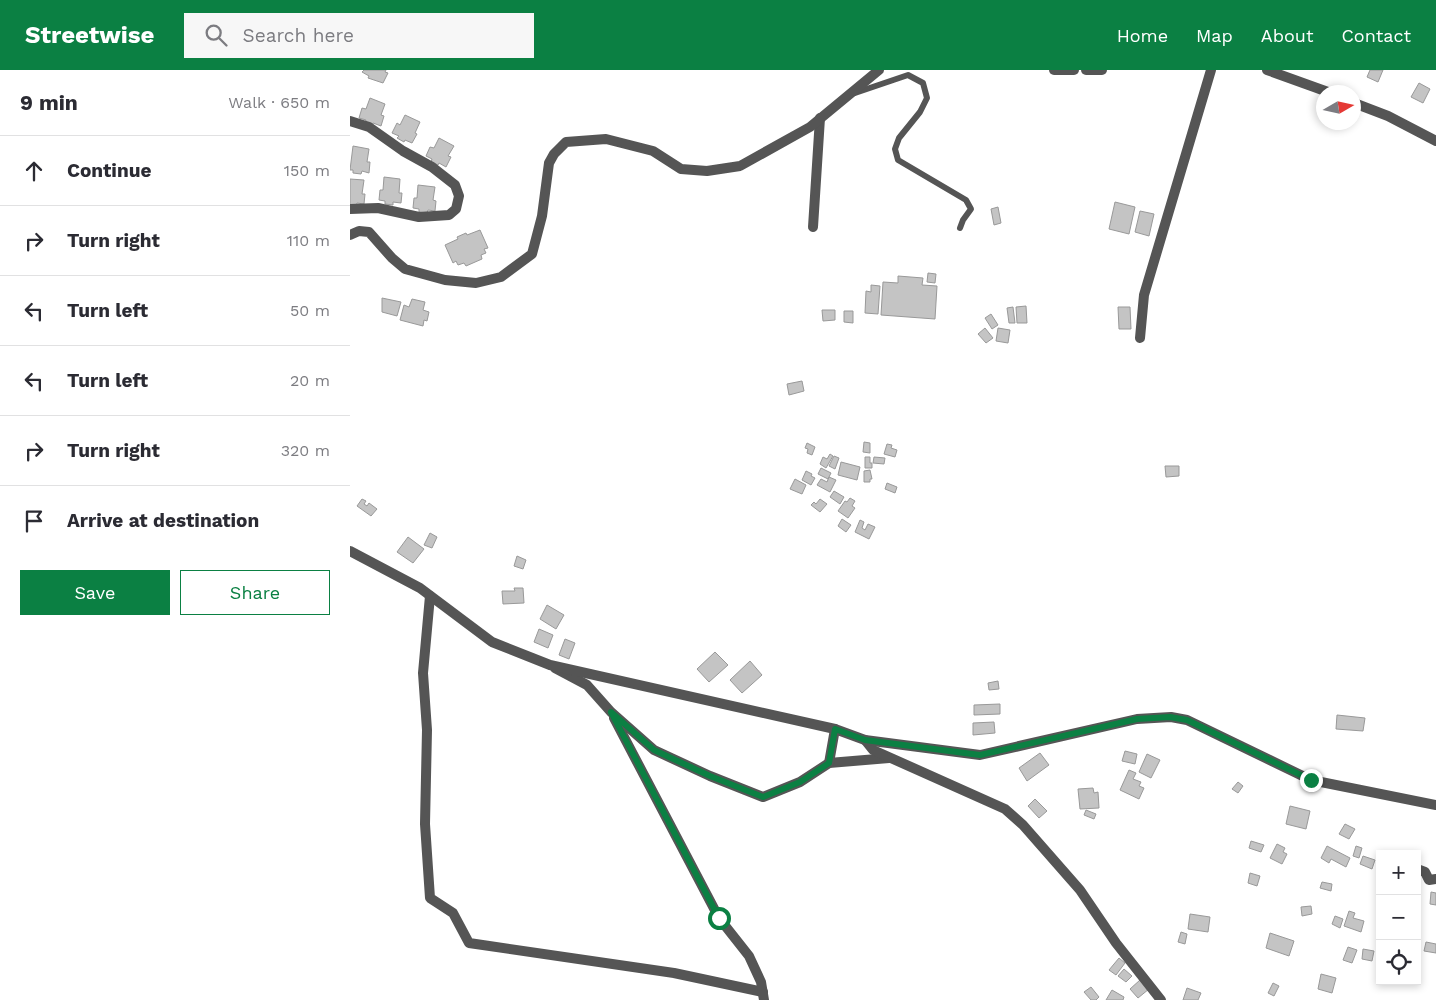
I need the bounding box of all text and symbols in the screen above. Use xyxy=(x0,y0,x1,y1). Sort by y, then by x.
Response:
search box xyxy=(184,13,534,58)
text: Streetwise xyxy=(25,21,154,49)
icon: search xyxy=(202,21,230,49)
text: Search here xyxy=(242,24,354,47)
text: Home xyxy=(1117,25,1168,46)
text: Map xyxy=(1196,25,1233,46)
text: About xyxy=(1261,25,1313,46)
text: Contact xyxy=(1341,25,1411,46)
north arrow xyxy=(1316,85,1361,130)
text: 9 min xyxy=(20,90,78,115)
text: Walk · 650 m xyxy=(228,93,330,112)
icon: ahead xyxy=(20,157,48,185)
text: Continue xyxy=(67,159,151,182)
text: 150 m xyxy=(284,161,330,180)
icon: right xyxy=(20,227,48,255)
text: Turn right xyxy=(67,229,160,252)
text: 110 m xyxy=(287,231,330,250)
icon: left xyxy=(20,297,48,325)
text: Turn left xyxy=(67,299,148,322)
text: 50 m xyxy=(290,301,330,320)
icon: left xyxy=(20,367,48,395)
text: Turn left xyxy=(67,369,148,392)
text: 20 m xyxy=(290,371,330,390)
icon: right xyxy=(20,437,48,465)
text: Turn right xyxy=(67,439,160,462)
text: 320 m xyxy=(281,441,330,460)
icon: arrive xyxy=(20,507,48,535)
text: Arrive at destination xyxy=(67,509,259,532)
button: Save xyxy=(20,570,170,615)
button: Share xyxy=(180,570,330,615)
route end xyxy=(1300,769,1323,792)
map controls xyxy=(1376,850,1421,985)
button: + xyxy=(1376,850,1421,895)
button: − xyxy=(1376,895,1421,940)
route start xyxy=(708,907,731,930)
button: locate xyxy=(1376,940,1421,985)

